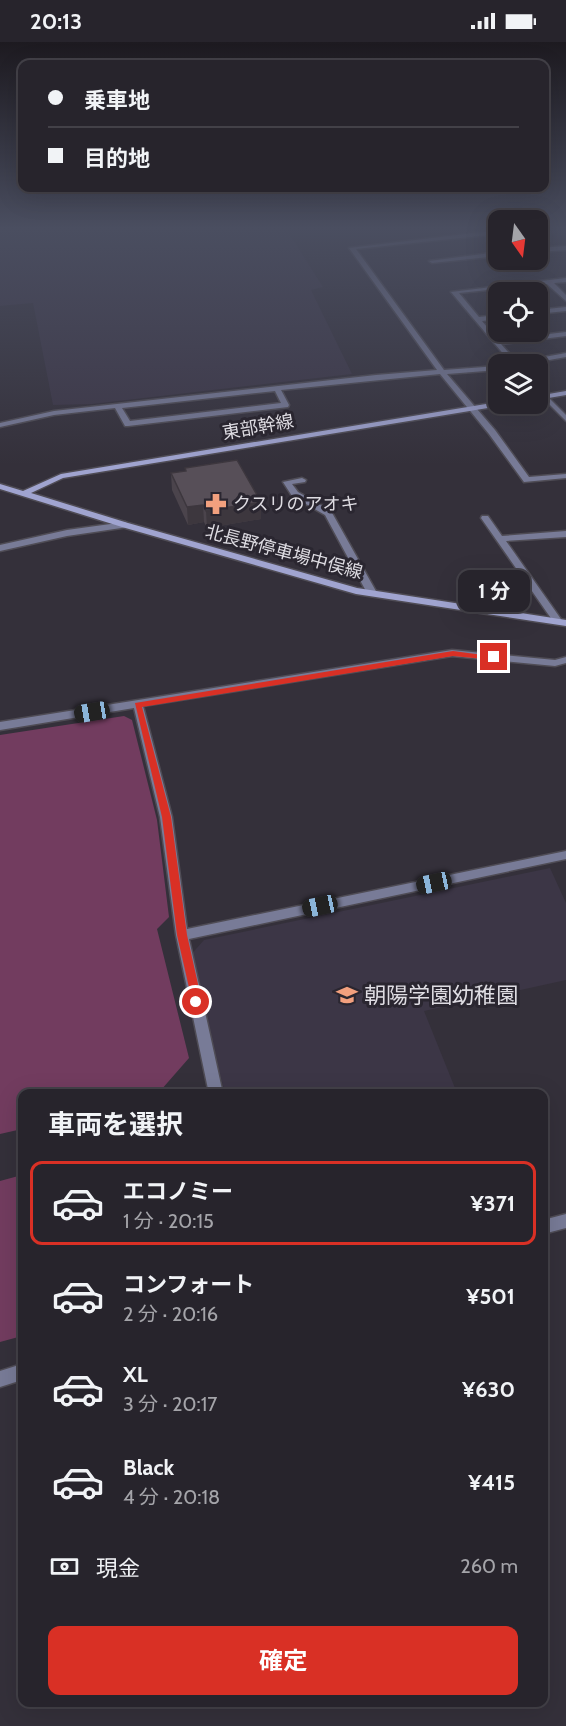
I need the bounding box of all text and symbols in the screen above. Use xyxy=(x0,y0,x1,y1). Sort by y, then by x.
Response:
text: 20:13 xyxy=(30,8,82,35)
text: 乗車地 xyxy=(84,87,150,114)
text: 目的地 xyxy=(84,145,150,172)
north arrow xyxy=(488,210,548,270)
map controls xyxy=(488,210,548,414)
button: locate xyxy=(488,282,548,342)
button: layers xyxy=(488,354,548,414)
street label: 東部幹線 xyxy=(221,410,295,444)
pharmacy icon: クスリのアオキ xyxy=(204,492,228,516)
place label: クスリのアオキ xyxy=(233,493,358,515)
street label: 北長野停車場中俣線 xyxy=(203,520,365,584)
callout: 1 分 xyxy=(458,570,530,612)
text: 1 分 xyxy=(478,579,510,603)
route end xyxy=(480,643,507,670)
car xyxy=(73,700,111,724)
car xyxy=(415,870,453,896)
car xyxy=(301,893,339,919)
place label: 朝陽学園幼稚園 xyxy=(364,982,518,1009)
school or university icon: 朝陽学園幼稚園 xyxy=(335,983,359,1007)
route start xyxy=(182,988,209,1015)
text: 車両を選択 xyxy=(48,1108,183,1141)
icon: car xyxy=(51,1176,105,1230)
text: エコノミー xyxy=(123,1178,233,1205)
text: ¥371 xyxy=(471,1190,515,1217)
text: 1 分 · 20:15 xyxy=(123,1209,214,1233)
icon: car xyxy=(51,1269,105,1323)
text: コンフォート xyxy=(123,1271,254,1298)
text: ¥501 xyxy=(466,1283,515,1310)
text: 2 分 · 20:16 xyxy=(123,1302,218,1326)
text: XL xyxy=(123,1361,148,1388)
icon: car xyxy=(51,1362,105,1416)
text: ¥630 xyxy=(462,1376,515,1403)
text: 3 分 · 20:17 xyxy=(123,1392,217,1416)
text: Black xyxy=(123,1454,174,1481)
icon: car xyxy=(51,1455,105,1509)
text: ¥415 xyxy=(468,1469,515,1496)
text: 4 分 · 20:18 xyxy=(123,1485,220,1509)
icon: cash xyxy=(48,1550,81,1583)
text: 260 m xyxy=(460,1554,518,1578)
text: 現金 xyxy=(96,1555,140,1582)
button: 確定 xyxy=(48,1626,518,1695)

